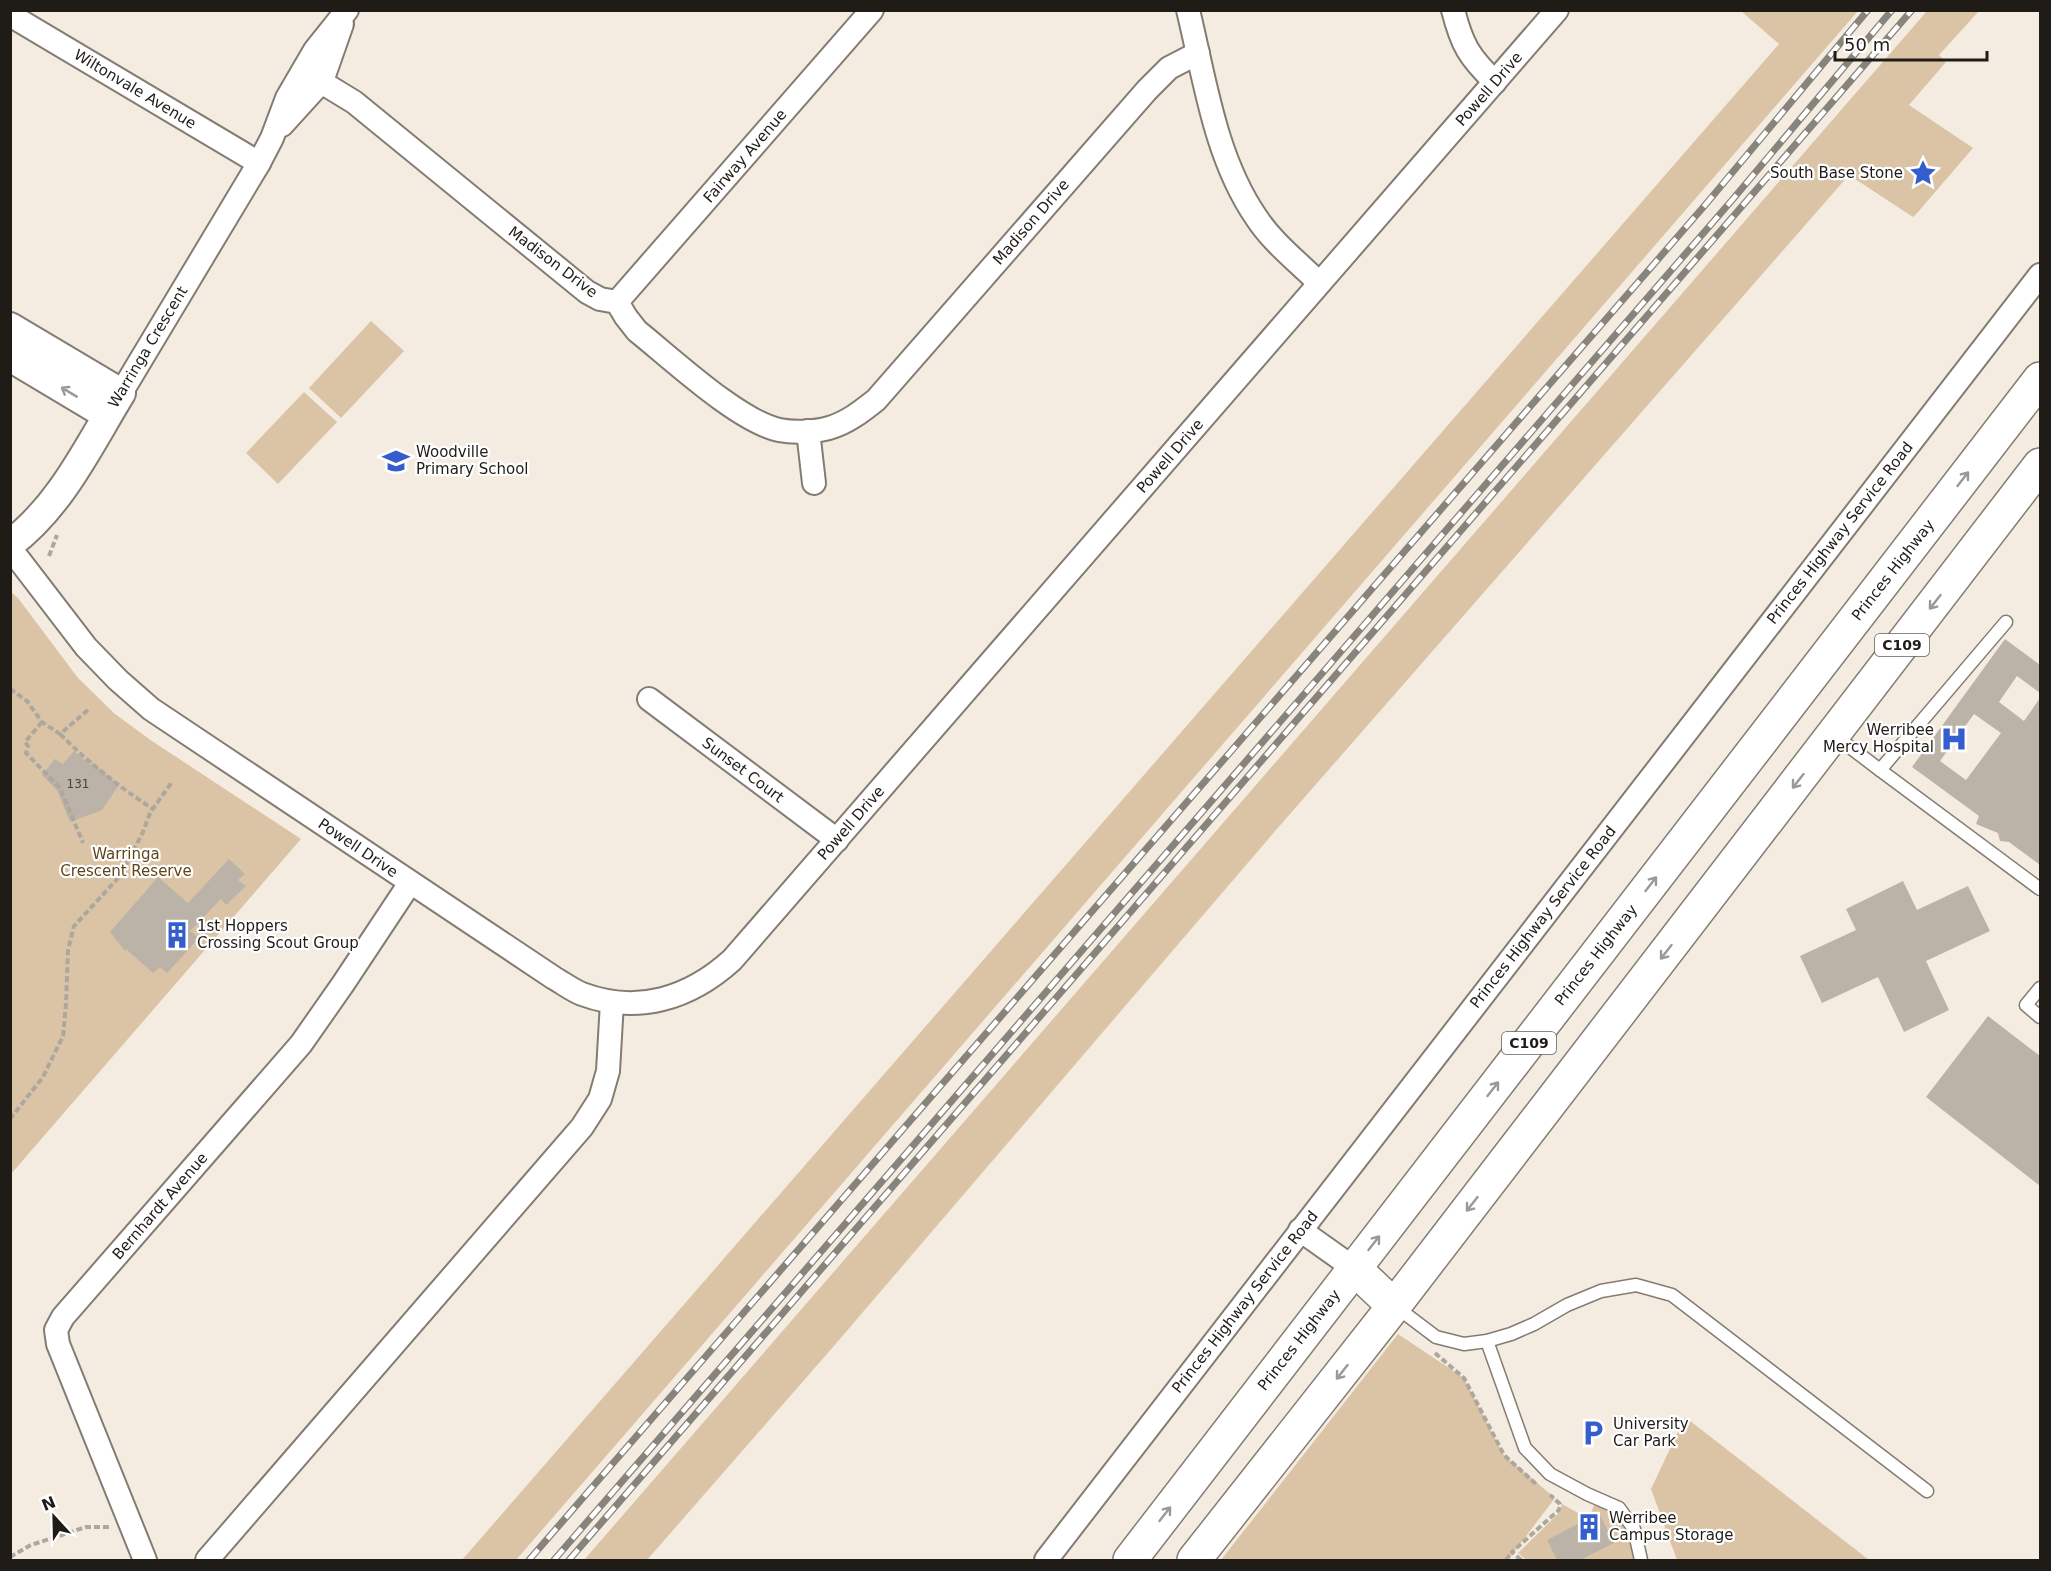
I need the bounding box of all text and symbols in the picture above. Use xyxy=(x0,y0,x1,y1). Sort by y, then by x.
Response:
scale bar xyxy=(1835,24,1986,62)
text: 50 m xyxy=(1844,34,1890,55)
street label: Wiltonvale Avenue xyxy=(71,45,199,133)
street label: Powell Drive xyxy=(1452,48,1526,130)
street label: Fairway Avenue xyxy=(700,106,790,206)
place icon: South Base Stone xyxy=(1908,158,1938,188)
place label: South Base Stone xyxy=(1770,164,1903,182)
street label: Madison Drive xyxy=(989,176,1073,268)
street label: Madison Drive xyxy=(505,223,601,301)
street label: Warringa Crescent xyxy=(105,283,191,411)
one-way arrow xyxy=(61,386,78,398)
street label: Powell Drive xyxy=(1133,415,1207,497)
street label: Princes Highway Service Road xyxy=(1763,438,1917,628)
place label: Woodville Primary School xyxy=(416,443,529,478)
school or university icon: Woodville Primary School xyxy=(381,446,411,476)
one-way arrow xyxy=(1957,471,1970,487)
street label: Princes Highway xyxy=(1848,516,1938,624)
one-way arrow xyxy=(1929,594,1942,610)
road number: C109 xyxy=(1875,634,1929,656)
place label: Werribee Mercy Hospital xyxy=(1823,721,1934,756)
hospital icon: Werribee Mercy Hospital xyxy=(1939,724,1969,754)
street label: Sunset Court xyxy=(699,733,787,807)
one-way arrow xyxy=(1791,773,1804,789)
house number: 131 xyxy=(67,777,89,791)
street label: Powell Drive xyxy=(814,782,888,864)
street label: Powell Drive xyxy=(315,815,401,881)
street label: Princes Highway Service Road xyxy=(1466,822,1620,1012)
park label: Warringa Crescent Reserve xyxy=(60,845,192,880)
one-way arrow xyxy=(1644,877,1657,893)
street label: Princes Highway xyxy=(1551,901,1641,1009)
place label: 1st Hoppers Crossing Scout Group xyxy=(197,917,359,952)
building icon: 1st Hoppers Crossing Scout Group xyxy=(162,920,192,950)
one-way arrow xyxy=(1660,944,1672,960)
road number: C109 xyxy=(1502,1032,1556,1054)
one-way arrow xyxy=(1487,1081,1500,1097)
street label: Bernhardt Avenue xyxy=(109,1149,211,1263)
one-way arrow xyxy=(1466,1196,1479,1212)
street label: Princes Highway Service Road xyxy=(1168,1207,1322,1397)
one-way arrow xyxy=(1368,1236,1381,1252)
street label: Princes Highway xyxy=(1254,1286,1344,1394)
one-way arrow xyxy=(1336,1363,1349,1379)
place label: University Car Park xyxy=(1613,1415,1689,1450)
parking icon: University Car Park xyxy=(1578,1418,1608,1448)
north arrow xyxy=(24,1487,84,1547)
text: N xyxy=(39,1492,58,1515)
one-way arrow xyxy=(1159,1506,1172,1522)
place label: Werribee Campus Storage xyxy=(1609,1509,1734,1544)
building icon: Werribee Campus Storage xyxy=(1574,1512,1604,1542)

